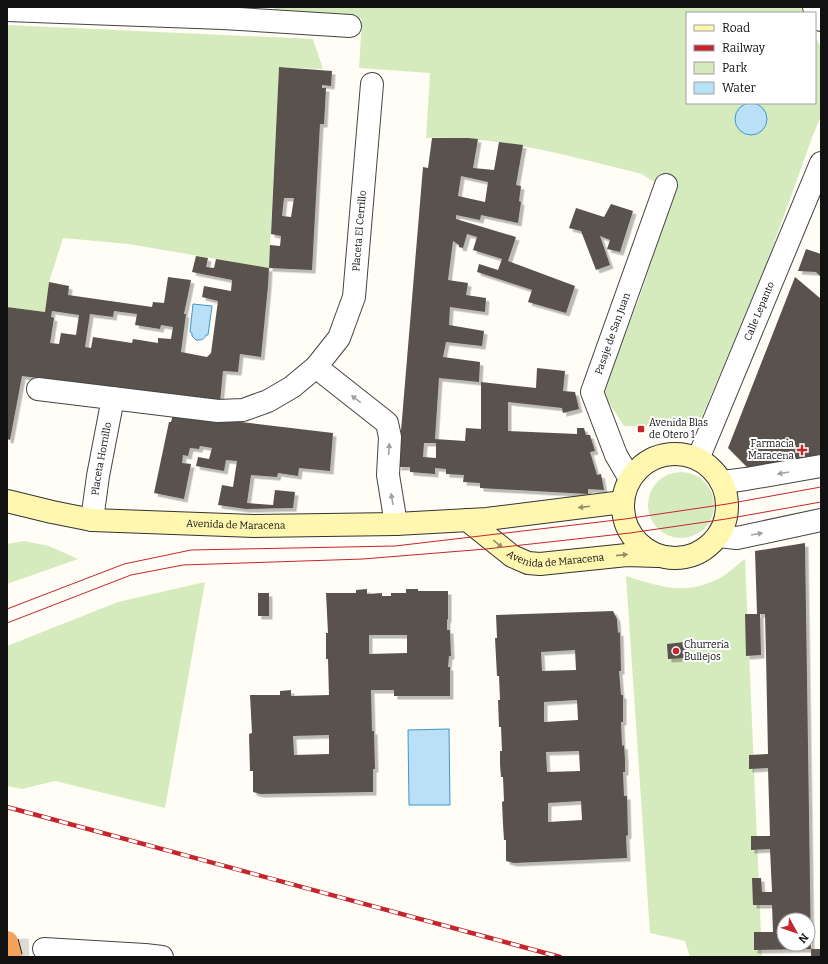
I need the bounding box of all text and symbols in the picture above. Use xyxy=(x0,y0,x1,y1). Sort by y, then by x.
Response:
legend xyxy=(686,12,816,104)
text: Road xyxy=(722,21,750,35)
text: Railway xyxy=(722,41,766,55)
text: Park xyxy=(722,61,748,75)
text: Water xyxy=(722,81,757,95)
street label: Placeta El Cerrillo xyxy=(350,190,369,272)
street label: Calle Lepanto xyxy=(742,280,777,343)
street label: Pasaje de San Juan xyxy=(593,291,633,376)
one-way arrow xyxy=(351,394,362,403)
place label: Avenida Blas de Otero 1 xyxy=(649,417,708,441)
street label: Placeta Hornillo xyxy=(89,421,114,496)
marker: Avenida Blas de Otero 1 xyxy=(636,424,646,434)
place label: Farmacia Maracena xyxy=(748,438,795,462)
one-way arrow xyxy=(386,443,393,455)
marker: Farmacia Maracena xyxy=(797,445,807,455)
one-way arrow xyxy=(777,470,789,476)
one-way arrow xyxy=(389,493,395,505)
one-way arrow xyxy=(578,504,590,510)
street label: Avenida de Maracena xyxy=(186,517,286,532)
one-way arrow xyxy=(751,531,763,537)
one-way arrow xyxy=(492,540,503,549)
street label: Avenida de Maracena xyxy=(504,548,605,570)
one-way arrow xyxy=(616,552,628,559)
place label: Churreria Bullejos xyxy=(684,639,730,663)
marker: Churreria Bullejos xyxy=(671,646,681,656)
north arrow xyxy=(776,912,816,952)
text: N xyxy=(795,931,811,946)

